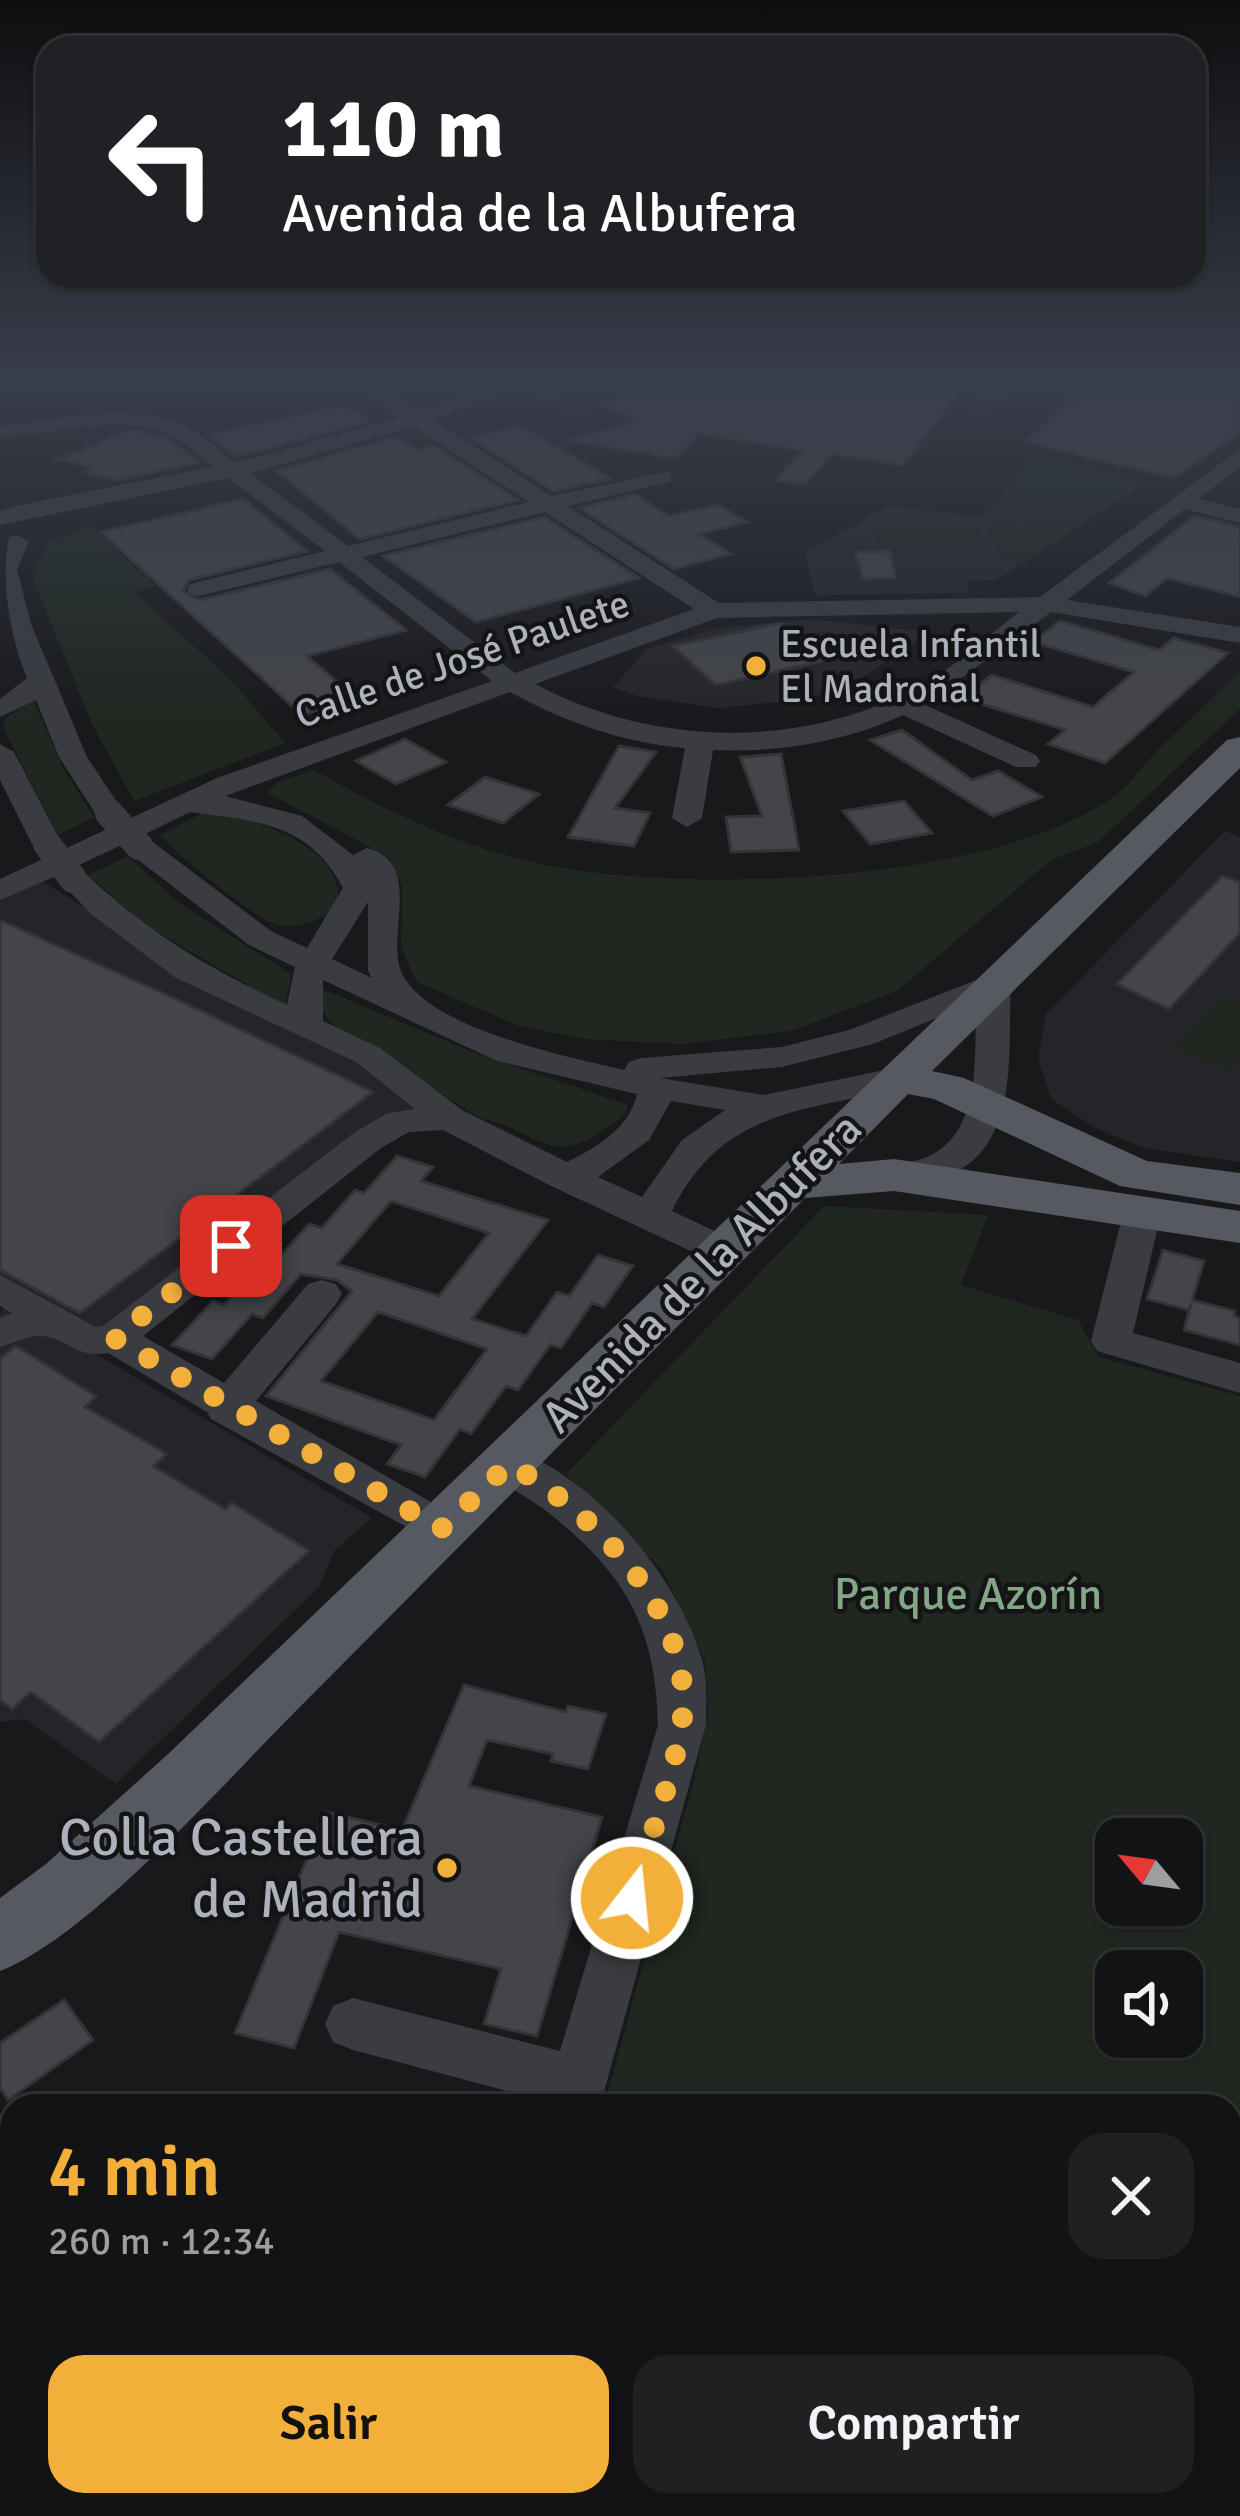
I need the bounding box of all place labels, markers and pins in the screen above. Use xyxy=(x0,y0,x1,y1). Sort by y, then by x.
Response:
place label: Escuela Infantil El Madroñal xyxy=(780,620,1041,713)
marker: Escuela Infantil El Madroñal xyxy=(743,653,769,679)
pin xyxy=(180,1195,282,1297)
place label: Colla Castellera de Madrid xyxy=(59,1804,423,1933)
marker: Colla Castellera de Madrid xyxy=(434,1855,460,1881)

